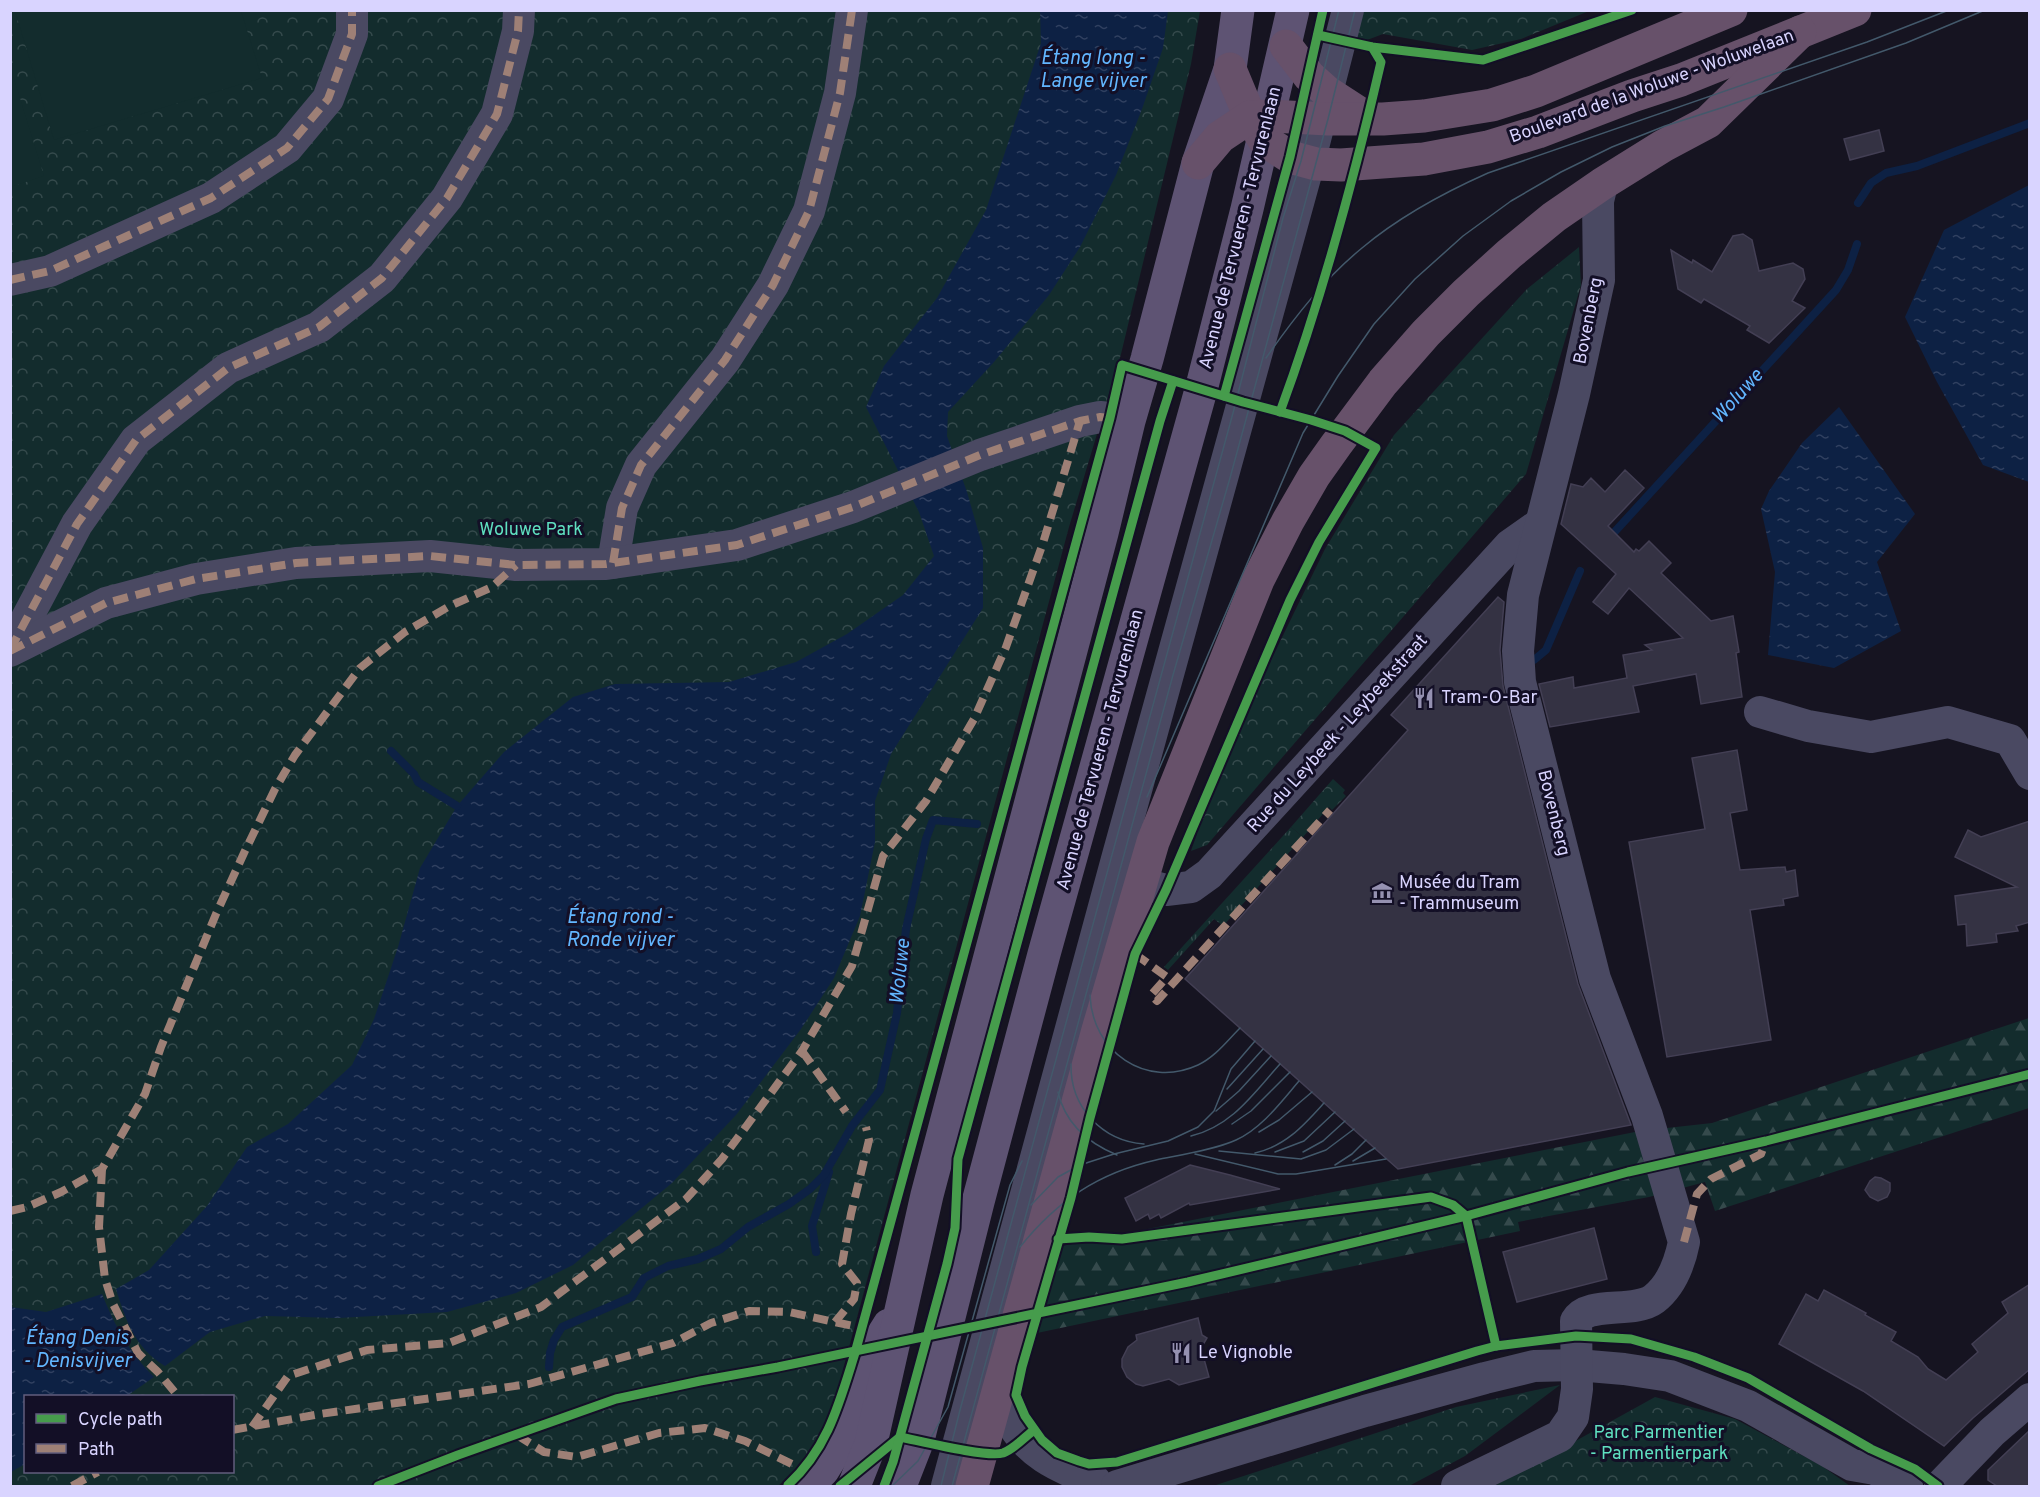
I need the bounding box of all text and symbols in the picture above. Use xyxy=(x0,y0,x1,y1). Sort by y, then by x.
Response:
street label: Boulevard de la Woluwe - Woluwelaan xyxy=(1507,25,1797,149)
water label: Étang long - Lange vijver xyxy=(1040,44,1147,95)
street label: Avenue de Tervueren - Tervurenlaan xyxy=(1195,84,1287,372)
street label: Bovenberg xyxy=(1569,276,1609,366)
water label: Woluwe xyxy=(1706,363,1770,430)
park label: Woluwe Park xyxy=(479,519,583,542)
street label: Avenue de Tervueren - Tervurenlaan xyxy=(1052,607,1150,893)
street label: Rue du Leybeek - Leybeekstraat xyxy=(1243,630,1433,838)
restaurant icon: Tram-O-Bar xyxy=(1412,686,1436,710)
place label: Tram-O-Bar xyxy=(1441,687,1538,710)
street label: Bovenberg xyxy=(1531,768,1575,858)
place label: Musée du Tram - Trammuseum xyxy=(1399,872,1520,916)
museum icon: Musée du Tram - Trammuseum xyxy=(1370,881,1394,905)
water label: Étang rond - Ronde vijver xyxy=(566,903,675,954)
water label: Woluwe xyxy=(885,937,917,1006)
water label: Étang Denis - Denisvijver xyxy=(23,1324,133,1375)
restaurant icon: Le Vignoble xyxy=(1169,1341,1193,1365)
place label: Le Vignoble xyxy=(1198,1342,1293,1365)
legend xyxy=(24,1395,234,1473)
text: Cycle path xyxy=(78,1409,163,1432)
park label: Parc Parmentier - Parmentierpark xyxy=(1590,1422,1728,1466)
text: Path xyxy=(78,1439,115,1462)

